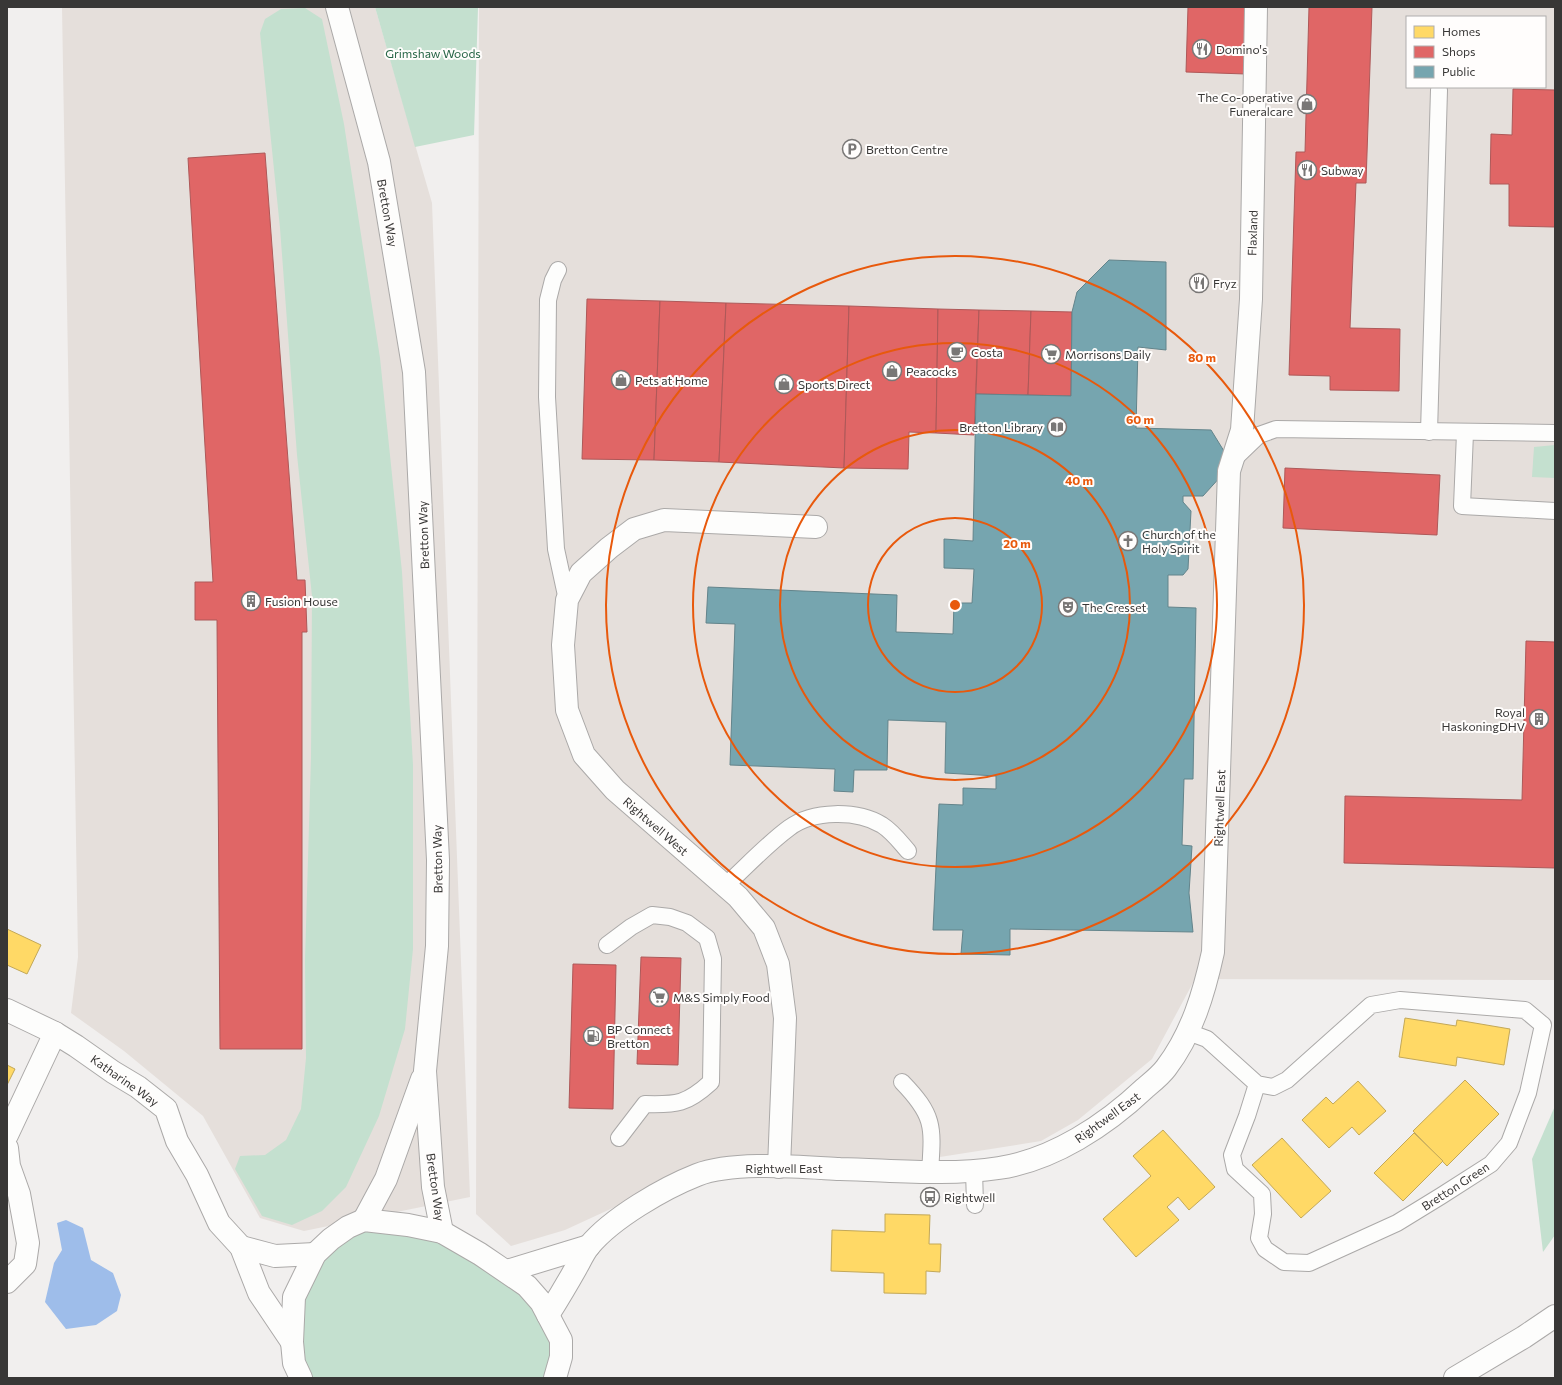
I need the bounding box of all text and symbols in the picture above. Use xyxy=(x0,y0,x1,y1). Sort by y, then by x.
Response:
legend xyxy=(1406,16,1546,88)
text: Homes xyxy=(1442,24,1480,38)
restaurant icon: Domino's xyxy=(1191,38,1213,60)
place label: Domino's xyxy=(1216,42,1268,56)
text: Shops xyxy=(1442,44,1476,58)
park label: Grimshaw Woods xyxy=(385,46,481,60)
text: Public xyxy=(1442,64,1475,78)
place label: The Co-operative Funeralcare xyxy=(1198,90,1293,118)
shop icon: The Co-operative Funeralcare xyxy=(1296,93,1318,115)
parking icon: Bretton Centre xyxy=(841,138,863,160)
place label: Bretton Centre xyxy=(866,142,948,156)
restaurant icon: Subway xyxy=(1296,159,1318,181)
place label: Subway xyxy=(1321,163,1364,177)
street label: Bretton Way xyxy=(375,178,401,248)
street label: Flaxland xyxy=(1244,210,1260,256)
restaurant icon: Fryz xyxy=(1188,272,1210,294)
place label: Fryz xyxy=(1213,276,1237,290)
cafe icon: Costa xyxy=(946,341,968,363)
supermarket icon: Morrisons Daily xyxy=(1040,343,1062,365)
place label: Costa xyxy=(971,345,1003,359)
place label: Morrisons Daily xyxy=(1065,347,1151,361)
text: 80 m xyxy=(1188,350,1216,364)
shop icon: Peacocks xyxy=(881,360,903,382)
place label: Peacocks xyxy=(906,364,957,378)
shop icon: Pets at Home xyxy=(610,369,632,391)
place label: Pets at Home xyxy=(635,373,708,387)
shop icon: Sports Direct xyxy=(773,373,795,395)
place label: Sports Direct xyxy=(798,377,871,391)
text: 60 m xyxy=(1126,412,1154,426)
library icon: Bretton Library xyxy=(1046,416,1068,438)
place label: Bretton Library xyxy=(959,420,1043,434)
text: 40 m xyxy=(1065,473,1093,487)
street label: Bretton Way xyxy=(415,500,431,570)
place label: Church of the Holy Spirit xyxy=(1142,527,1216,555)
church icon: Church of the Holy Spirit xyxy=(1117,530,1139,552)
text: 20 m xyxy=(1003,536,1031,550)
building icon: Fusion House xyxy=(240,590,262,612)
place label: Fusion House xyxy=(265,594,338,608)
theatre icon: The Cresset xyxy=(1057,596,1079,618)
centre of rings xyxy=(948,598,962,612)
place label: The Cresset xyxy=(1082,600,1146,614)
place label: Royal HaskoningDHV xyxy=(1441,705,1525,733)
building icon: Royal HaskoningDHV xyxy=(1528,708,1550,730)
street label: Rightwell East xyxy=(1211,769,1227,847)
street label: Rightwell West xyxy=(621,794,691,858)
street label: Bretton Way xyxy=(429,825,445,893)
supermarket icon: M&S Simply Food xyxy=(648,986,670,1008)
place label: M&S Simply Food xyxy=(673,990,770,1004)
place label: BP Connect Bretton xyxy=(607,1022,671,1050)
fuel station icon: BP Connect Bretton xyxy=(582,1025,604,1047)
street label: Katharine Way xyxy=(88,1051,162,1109)
street label: Rightwell East xyxy=(1072,1089,1142,1145)
street label: Bretton Way xyxy=(424,1152,448,1222)
street label: Bretton Green xyxy=(1419,1159,1491,1213)
street label: Rightwell East xyxy=(745,1161,823,1175)
bus stop icon: Rightwell xyxy=(919,1186,941,1208)
place label: Rightwell xyxy=(944,1190,995,1204)

